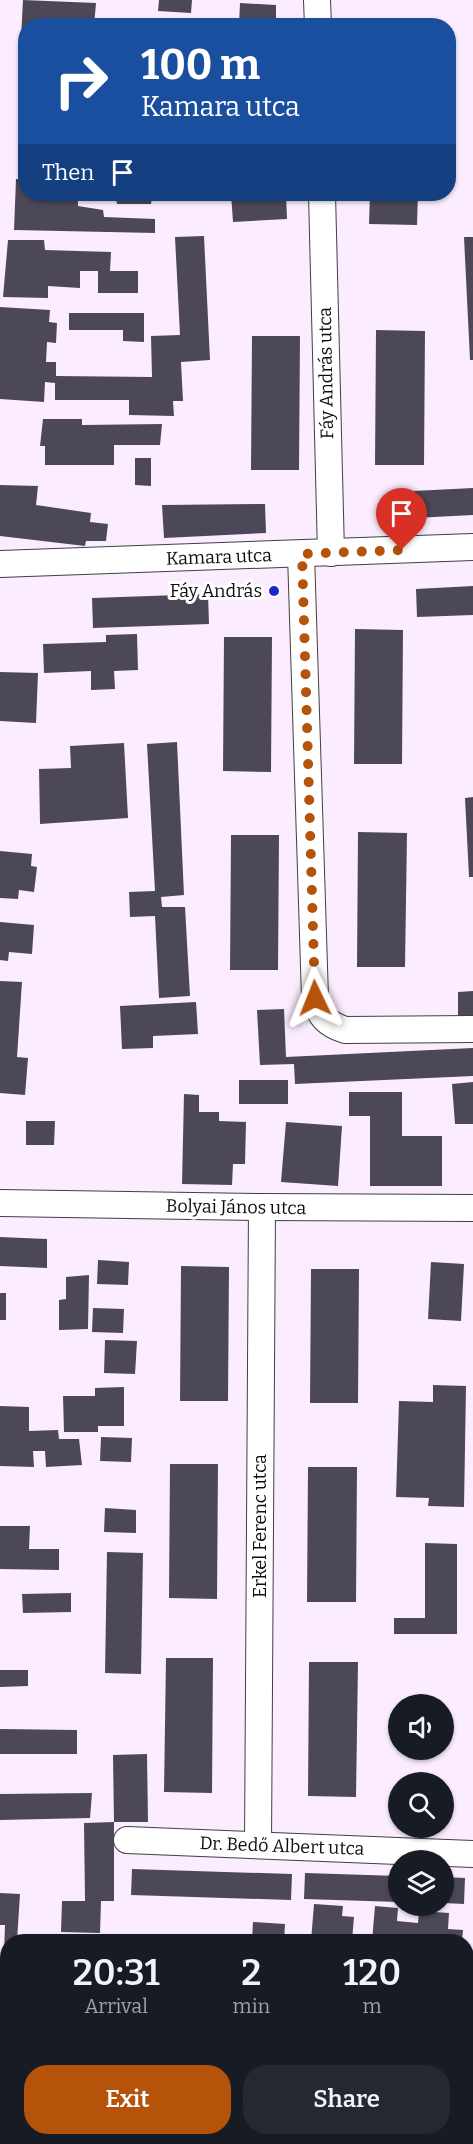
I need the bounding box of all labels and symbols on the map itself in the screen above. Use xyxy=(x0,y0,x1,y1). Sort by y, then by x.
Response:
street label: Fáy András utca xyxy=(314,307,338,439)
pin xyxy=(376,488,427,550)
street label: Kamara utca xyxy=(166,544,272,570)
place label: Fáy András xyxy=(170,580,262,602)
marker: Fáy András xyxy=(267,584,281,598)
position arrow xyxy=(283,966,347,1030)
street label: Bolyai János utca xyxy=(166,1195,306,1219)
street label: Erkel Ferenc utca xyxy=(249,1454,271,1598)
street label: Dr. Bedő Albert utca xyxy=(199,1832,365,1860)

